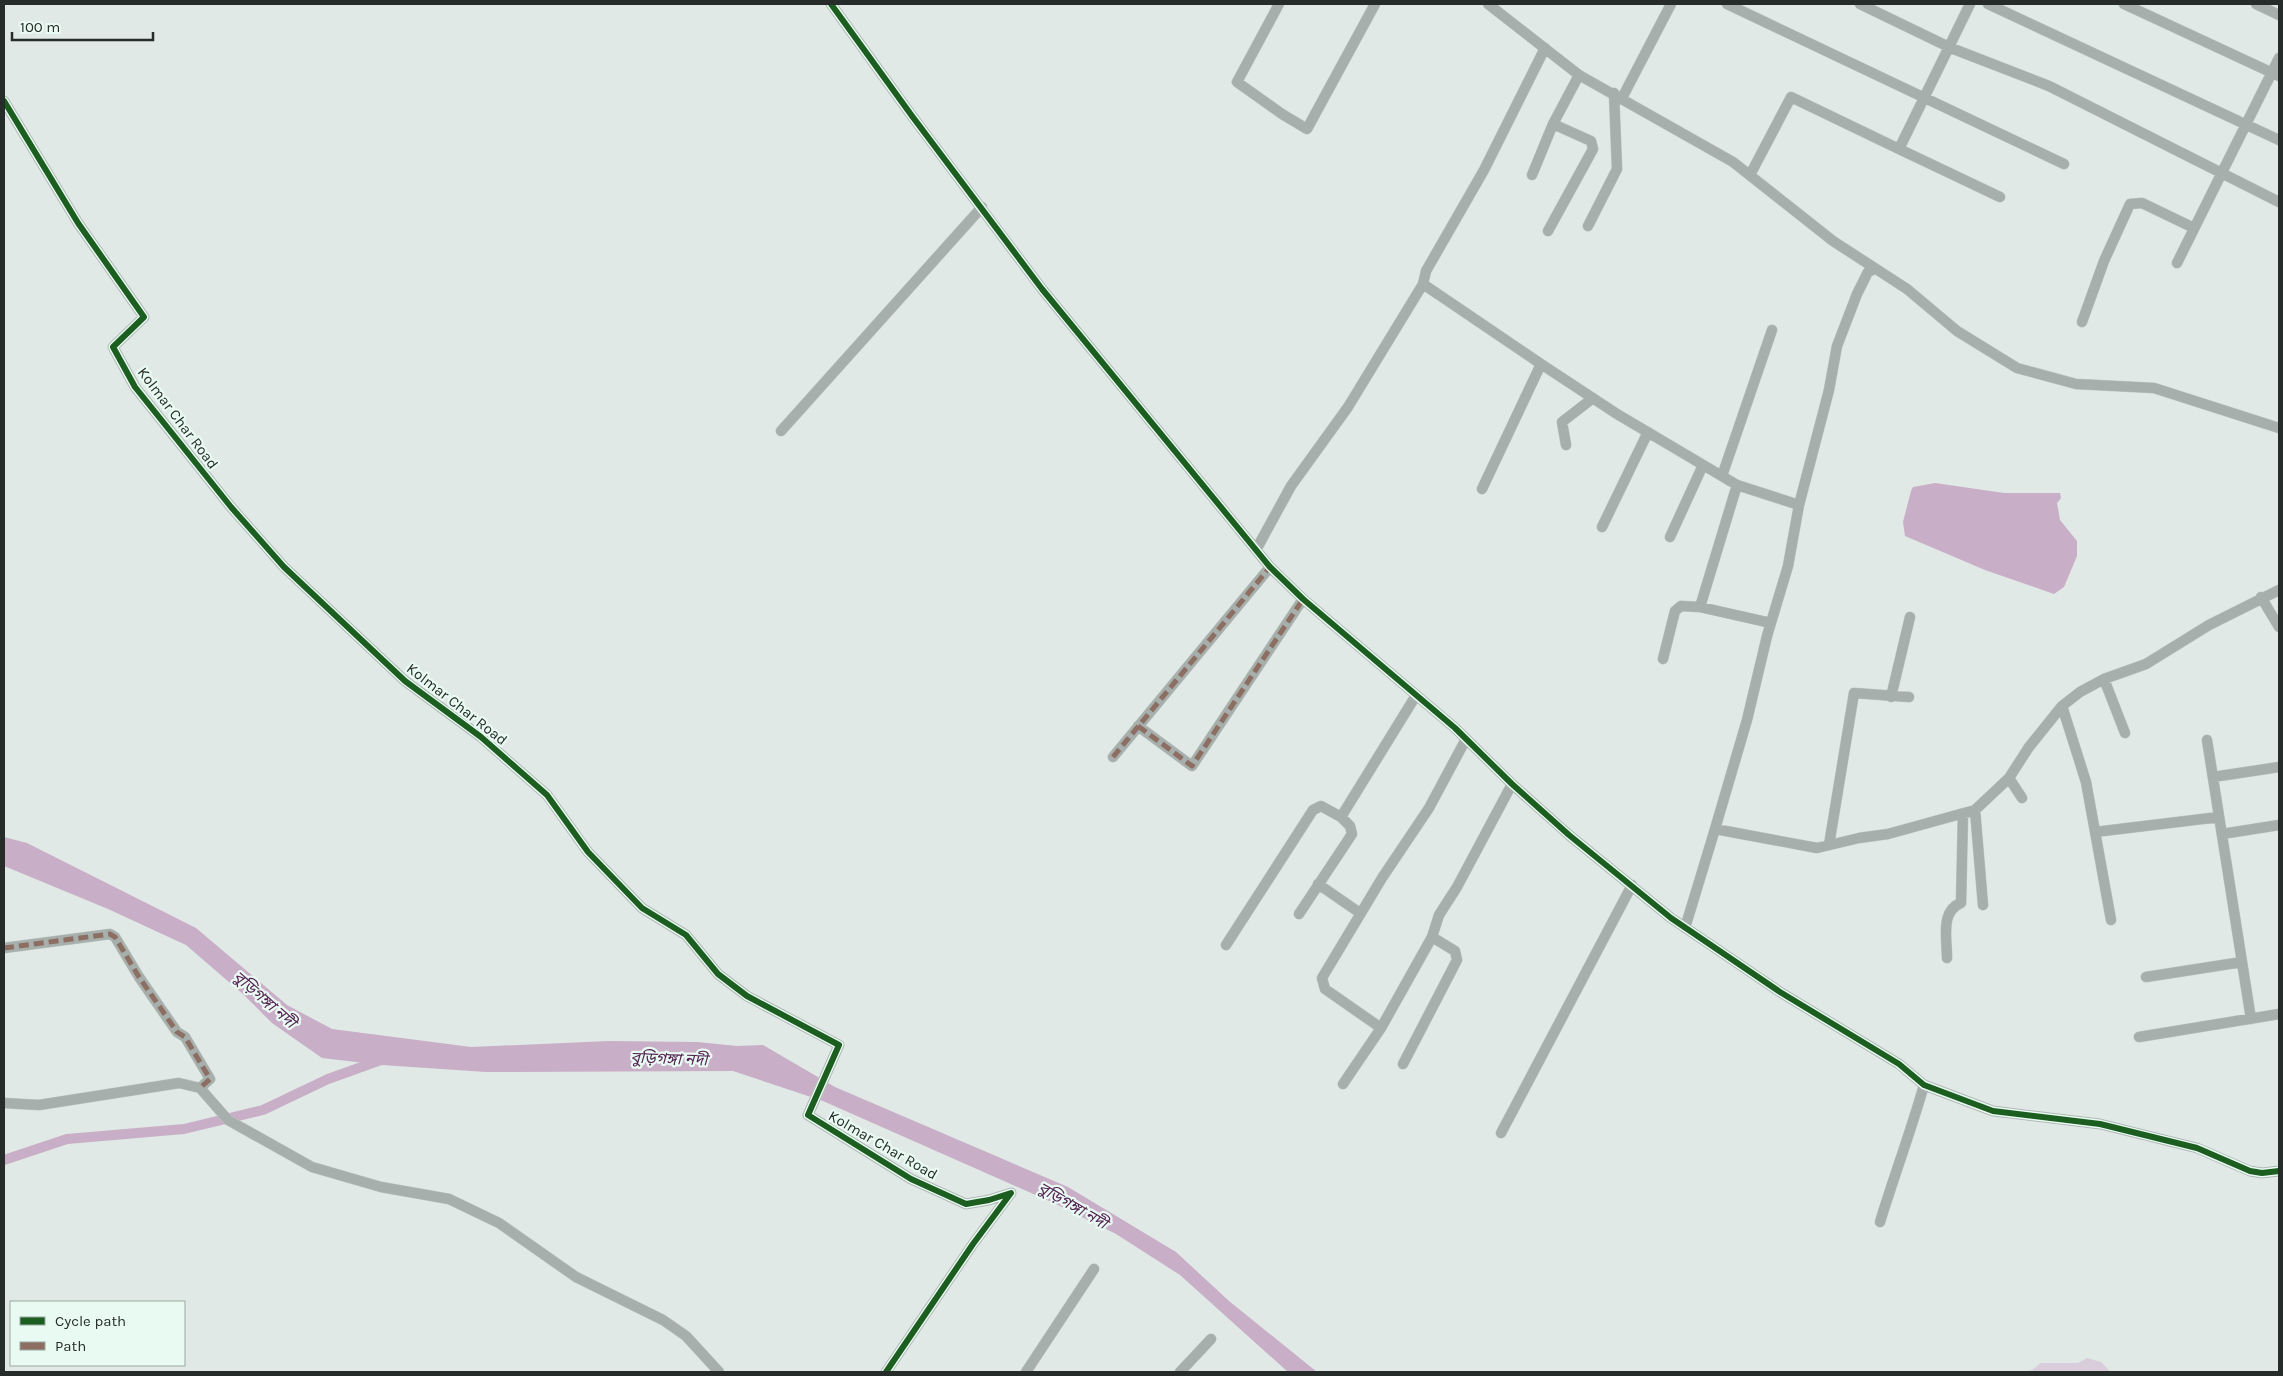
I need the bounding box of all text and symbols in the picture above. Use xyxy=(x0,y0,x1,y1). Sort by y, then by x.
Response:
scale bar xyxy=(12,10,154,42)
text: 100 m xyxy=(20,18,60,36)
street label: Kolmar Char Road xyxy=(134,364,222,472)
street label: Kolmar Char Road xyxy=(403,659,511,749)
water label: বুড়িগঙ্গা নদী xyxy=(229,967,302,1034)
water label: বুড়িগঙ্গা নদী xyxy=(630,1048,711,1069)
street label: Kolmar Char Road xyxy=(825,1107,941,1183)
water label: বুড়িগঙ্গা নদী xyxy=(1035,1178,1113,1234)
legend xyxy=(10,1301,185,1366)
text: Cycle path xyxy=(55,1312,126,1330)
text: Path xyxy=(55,1337,86,1355)

